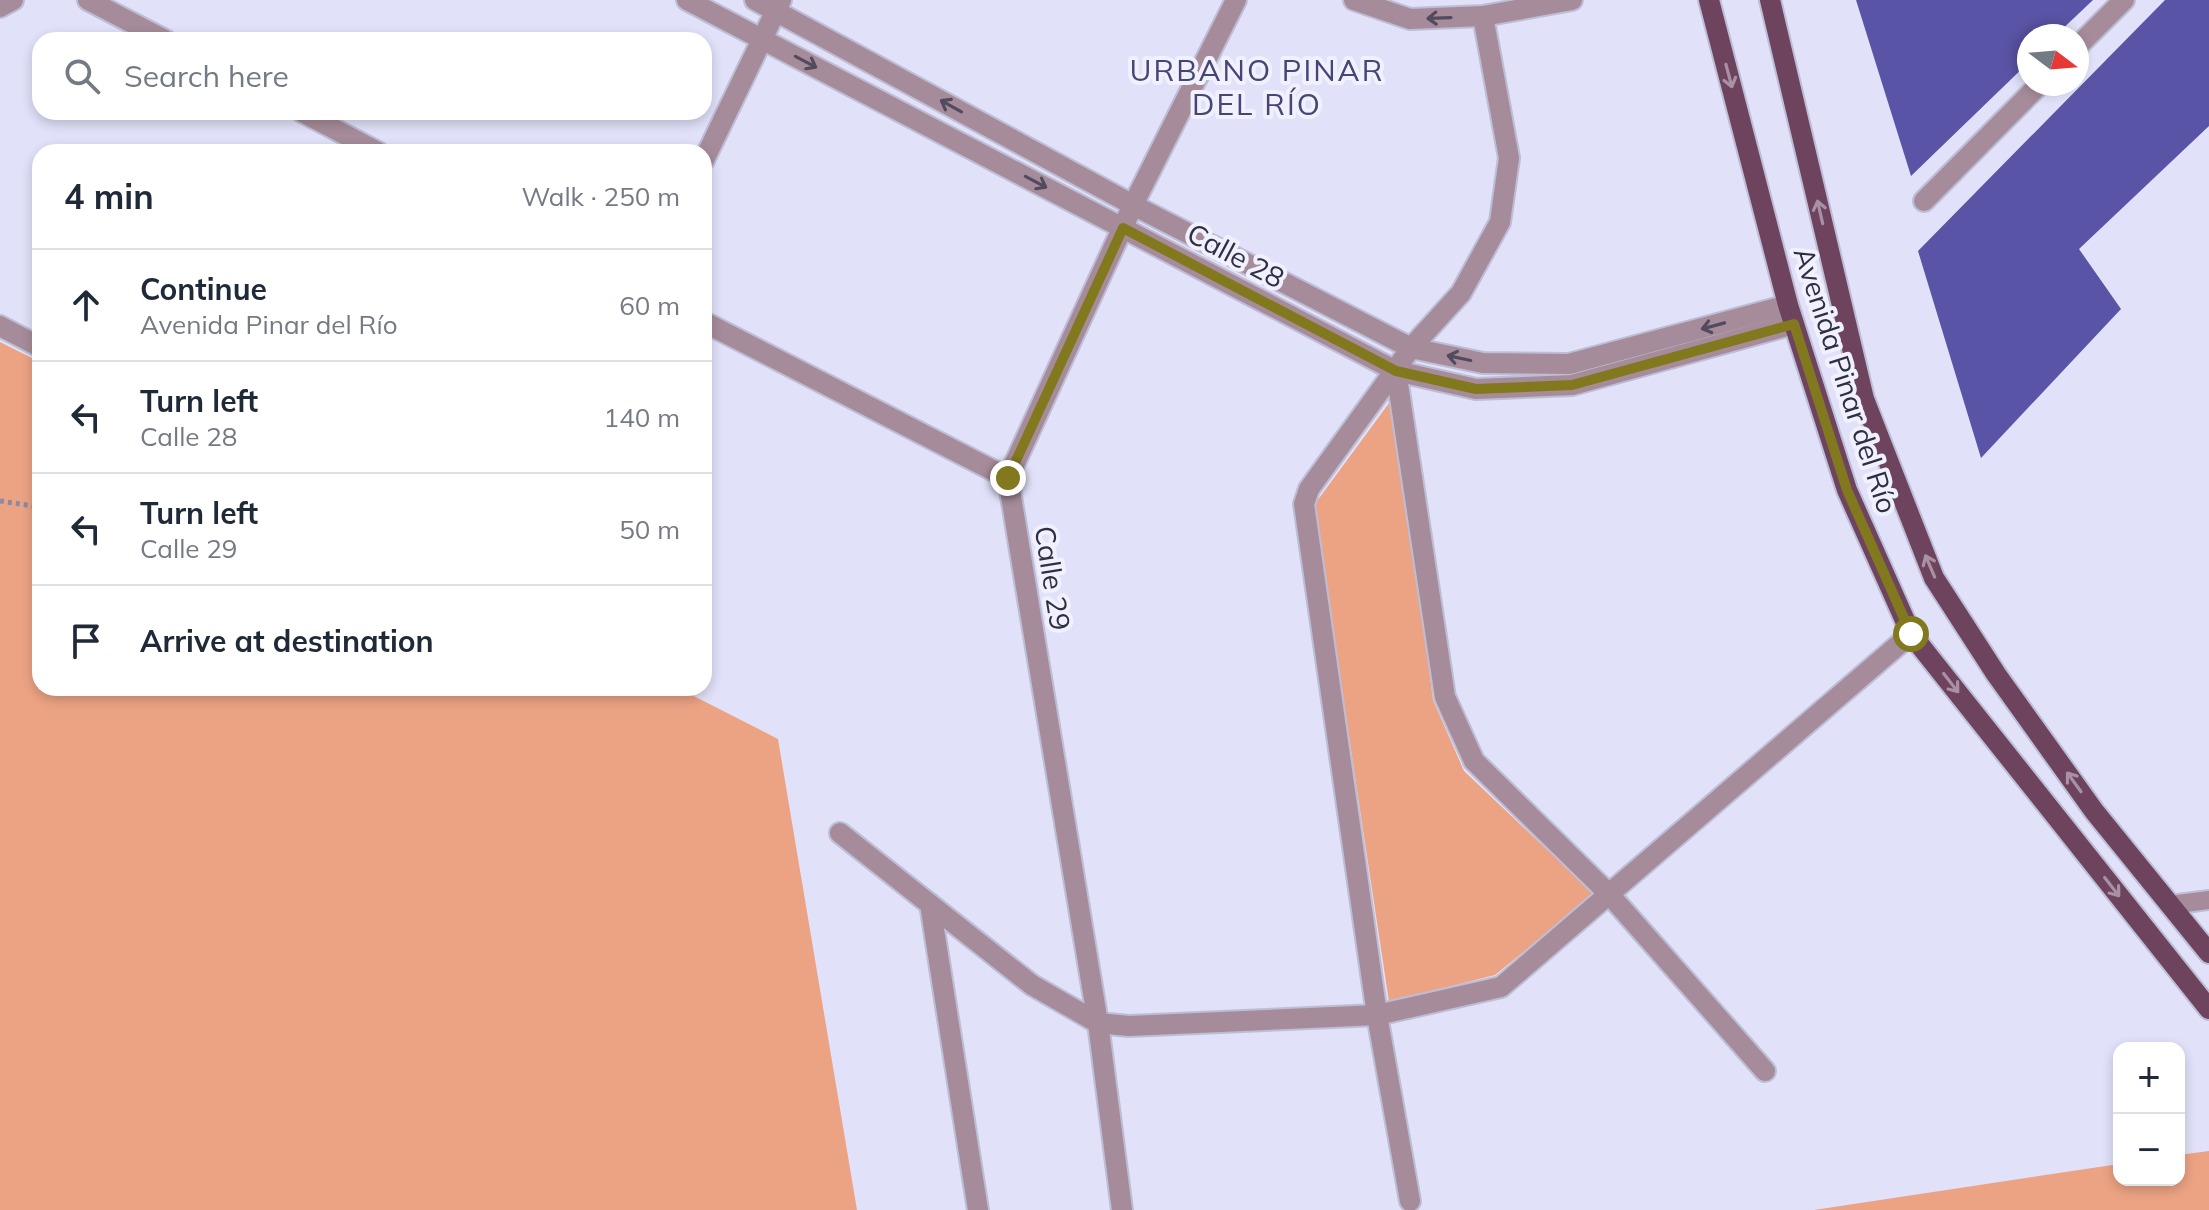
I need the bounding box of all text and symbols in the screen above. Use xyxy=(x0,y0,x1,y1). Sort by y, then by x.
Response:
one-way arrow xyxy=(1426,10,1453,25)
north arrow xyxy=(2017,24,2089,96)
search box xyxy=(32,32,712,120)
district label: URBANO PINAR DEL RÍO xyxy=(1130,51,1384,123)
icon: search xyxy=(60,54,104,98)
one-way arrow xyxy=(793,54,817,70)
text: Search here xyxy=(124,57,289,95)
one-way arrow xyxy=(1722,62,1737,88)
one-way arrow xyxy=(940,98,964,113)
text: 4 min xyxy=(64,175,154,218)
one-way arrow xyxy=(1024,175,1048,191)
text: Walk · 250 m xyxy=(521,180,680,213)
one-way arrow xyxy=(1812,199,1827,225)
street label: Calle 28 xyxy=(1181,215,1291,295)
street label: Avenida Pinar del Río xyxy=(1787,243,1905,517)
text: Continue xyxy=(140,270,267,308)
icon: ahead xyxy=(64,283,108,327)
text: 60 m xyxy=(619,289,680,322)
text: Avenida Pinar del Río xyxy=(140,308,398,341)
one-way arrow xyxy=(1700,319,1726,334)
one-way arrow xyxy=(1446,350,1472,365)
text: Turn left xyxy=(140,382,258,420)
icon: left xyxy=(64,395,108,439)
text: 140 m xyxy=(604,401,680,434)
text: Calle 28 xyxy=(140,420,237,453)
route end xyxy=(990,460,1026,496)
text: Turn left xyxy=(140,494,258,532)
icon: left xyxy=(64,507,108,551)
text: 50 m xyxy=(619,513,680,546)
street label: Calle 29 xyxy=(1028,523,1078,633)
text: Calle 29 xyxy=(140,532,237,565)
one-way arrow xyxy=(1921,554,1936,579)
route start xyxy=(1893,616,1929,652)
icon: arrive xyxy=(64,619,108,663)
text: Arrive at destination xyxy=(140,622,434,660)
one-way arrow xyxy=(1942,672,1959,693)
one-way arrow xyxy=(2065,772,2082,793)
one-way arrow xyxy=(2104,876,2121,897)
map controls xyxy=(2113,1042,2185,1186)
button: + xyxy=(2113,1042,2185,1114)
button: − xyxy=(2113,1114,2185,1186)

